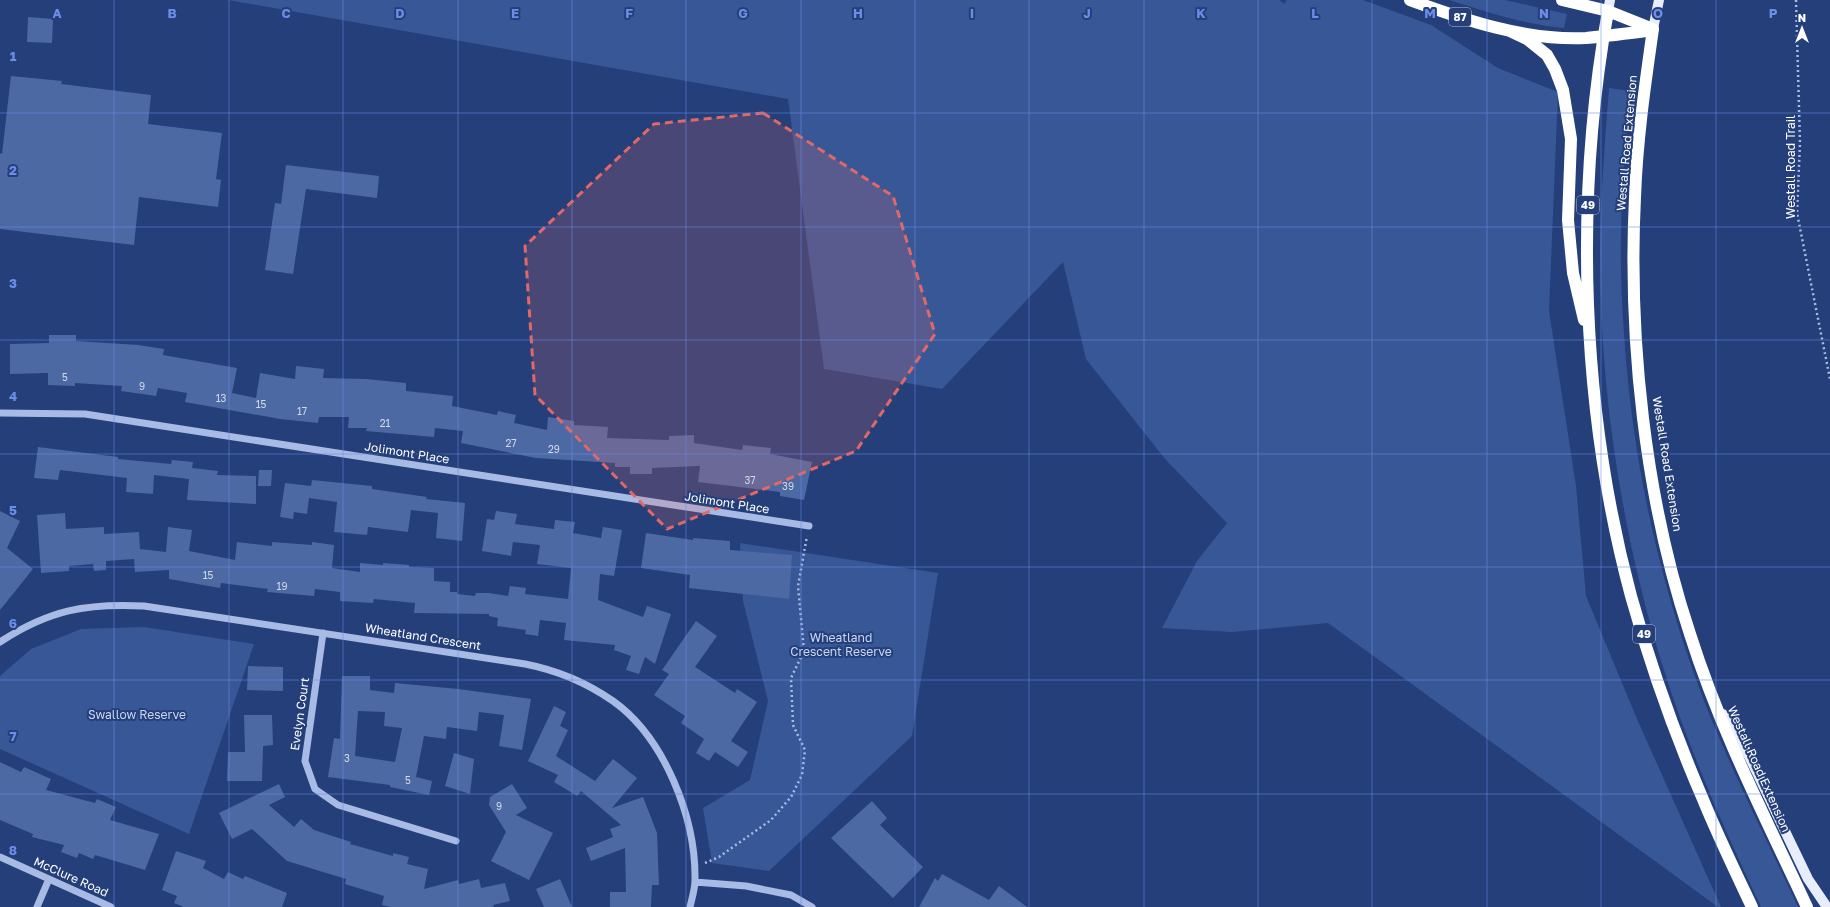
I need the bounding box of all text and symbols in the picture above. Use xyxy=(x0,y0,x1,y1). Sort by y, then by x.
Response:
text: A xyxy=(52,5,62,21)
text: B xyxy=(167,5,177,21)
text: C xyxy=(281,5,291,21)
text: D xyxy=(395,5,405,21)
text: E xyxy=(511,5,519,21)
text: F xyxy=(625,5,633,21)
text: G xyxy=(738,5,748,21)
text: H xyxy=(853,5,863,21)
text: I xyxy=(970,5,974,21)
text: J xyxy=(1083,5,1091,21)
text: K xyxy=(1196,5,1206,21)
text: L xyxy=(1311,5,1319,21)
text: M xyxy=(1424,5,1436,21)
text: N xyxy=(1539,5,1549,21)
text: O xyxy=(1653,5,1663,21)
text: P xyxy=(1769,5,1778,21)
road number: 87 xyxy=(1449,8,1471,26)
north arrow xyxy=(1782,8,1822,48)
text: N xyxy=(1798,11,1806,24)
text: 1 xyxy=(10,48,17,64)
street label: Westall Road Extension xyxy=(1613,74,1640,212)
street label: Westall Road Trail xyxy=(1783,115,1798,219)
text: 2 xyxy=(9,162,17,178)
road number: 49 xyxy=(1577,196,1599,214)
text: 3 xyxy=(9,275,17,291)
house number: 5 xyxy=(62,371,68,383)
house number: 9 xyxy=(139,380,145,392)
text: 4 xyxy=(9,388,17,404)
house number: 13 xyxy=(216,392,226,404)
street label: Westall Road Extension xyxy=(1649,395,1686,532)
house number: 15 xyxy=(256,398,267,410)
house number: 17 xyxy=(297,405,307,417)
house number: 21 xyxy=(380,417,390,429)
house number: 27 xyxy=(505,437,517,449)
street label: Jolimont Place xyxy=(364,438,451,467)
house number: 29 xyxy=(548,443,560,455)
house number: 37 xyxy=(744,474,756,486)
house number: 39 xyxy=(782,480,794,492)
street label: Jolimont Place xyxy=(684,488,771,517)
text: 5 xyxy=(9,502,17,518)
house number: 15 xyxy=(203,569,214,581)
house number: 19 xyxy=(277,580,287,592)
text: 6 xyxy=(9,615,17,631)
street label: Wheatland Crescent xyxy=(364,620,482,653)
road number: 49 xyxy=(1633,625,1655,643)
park label: Wheatland Crescent Reserve xyxy=(790,630,892,659)
street label: Evelyn Court xyxy=(287,676,312,751)
street label: Westall Road Extension xyxy=(1725,703,1794,834)
park label: Swallow Reserve xyxy=(88,707,186,722)
text: 7 xyxy=(9,728,17,744)
house number: 3 xyxy=(344,752,350,764)
house number: 5 xyxy=(405,774,411,786)
house number: 9 xyxy=(496,800,502,812)
text: 8 xyxy=(9,842,17,858)
street label: McClure Road xyxy=(32,853,111,900)

